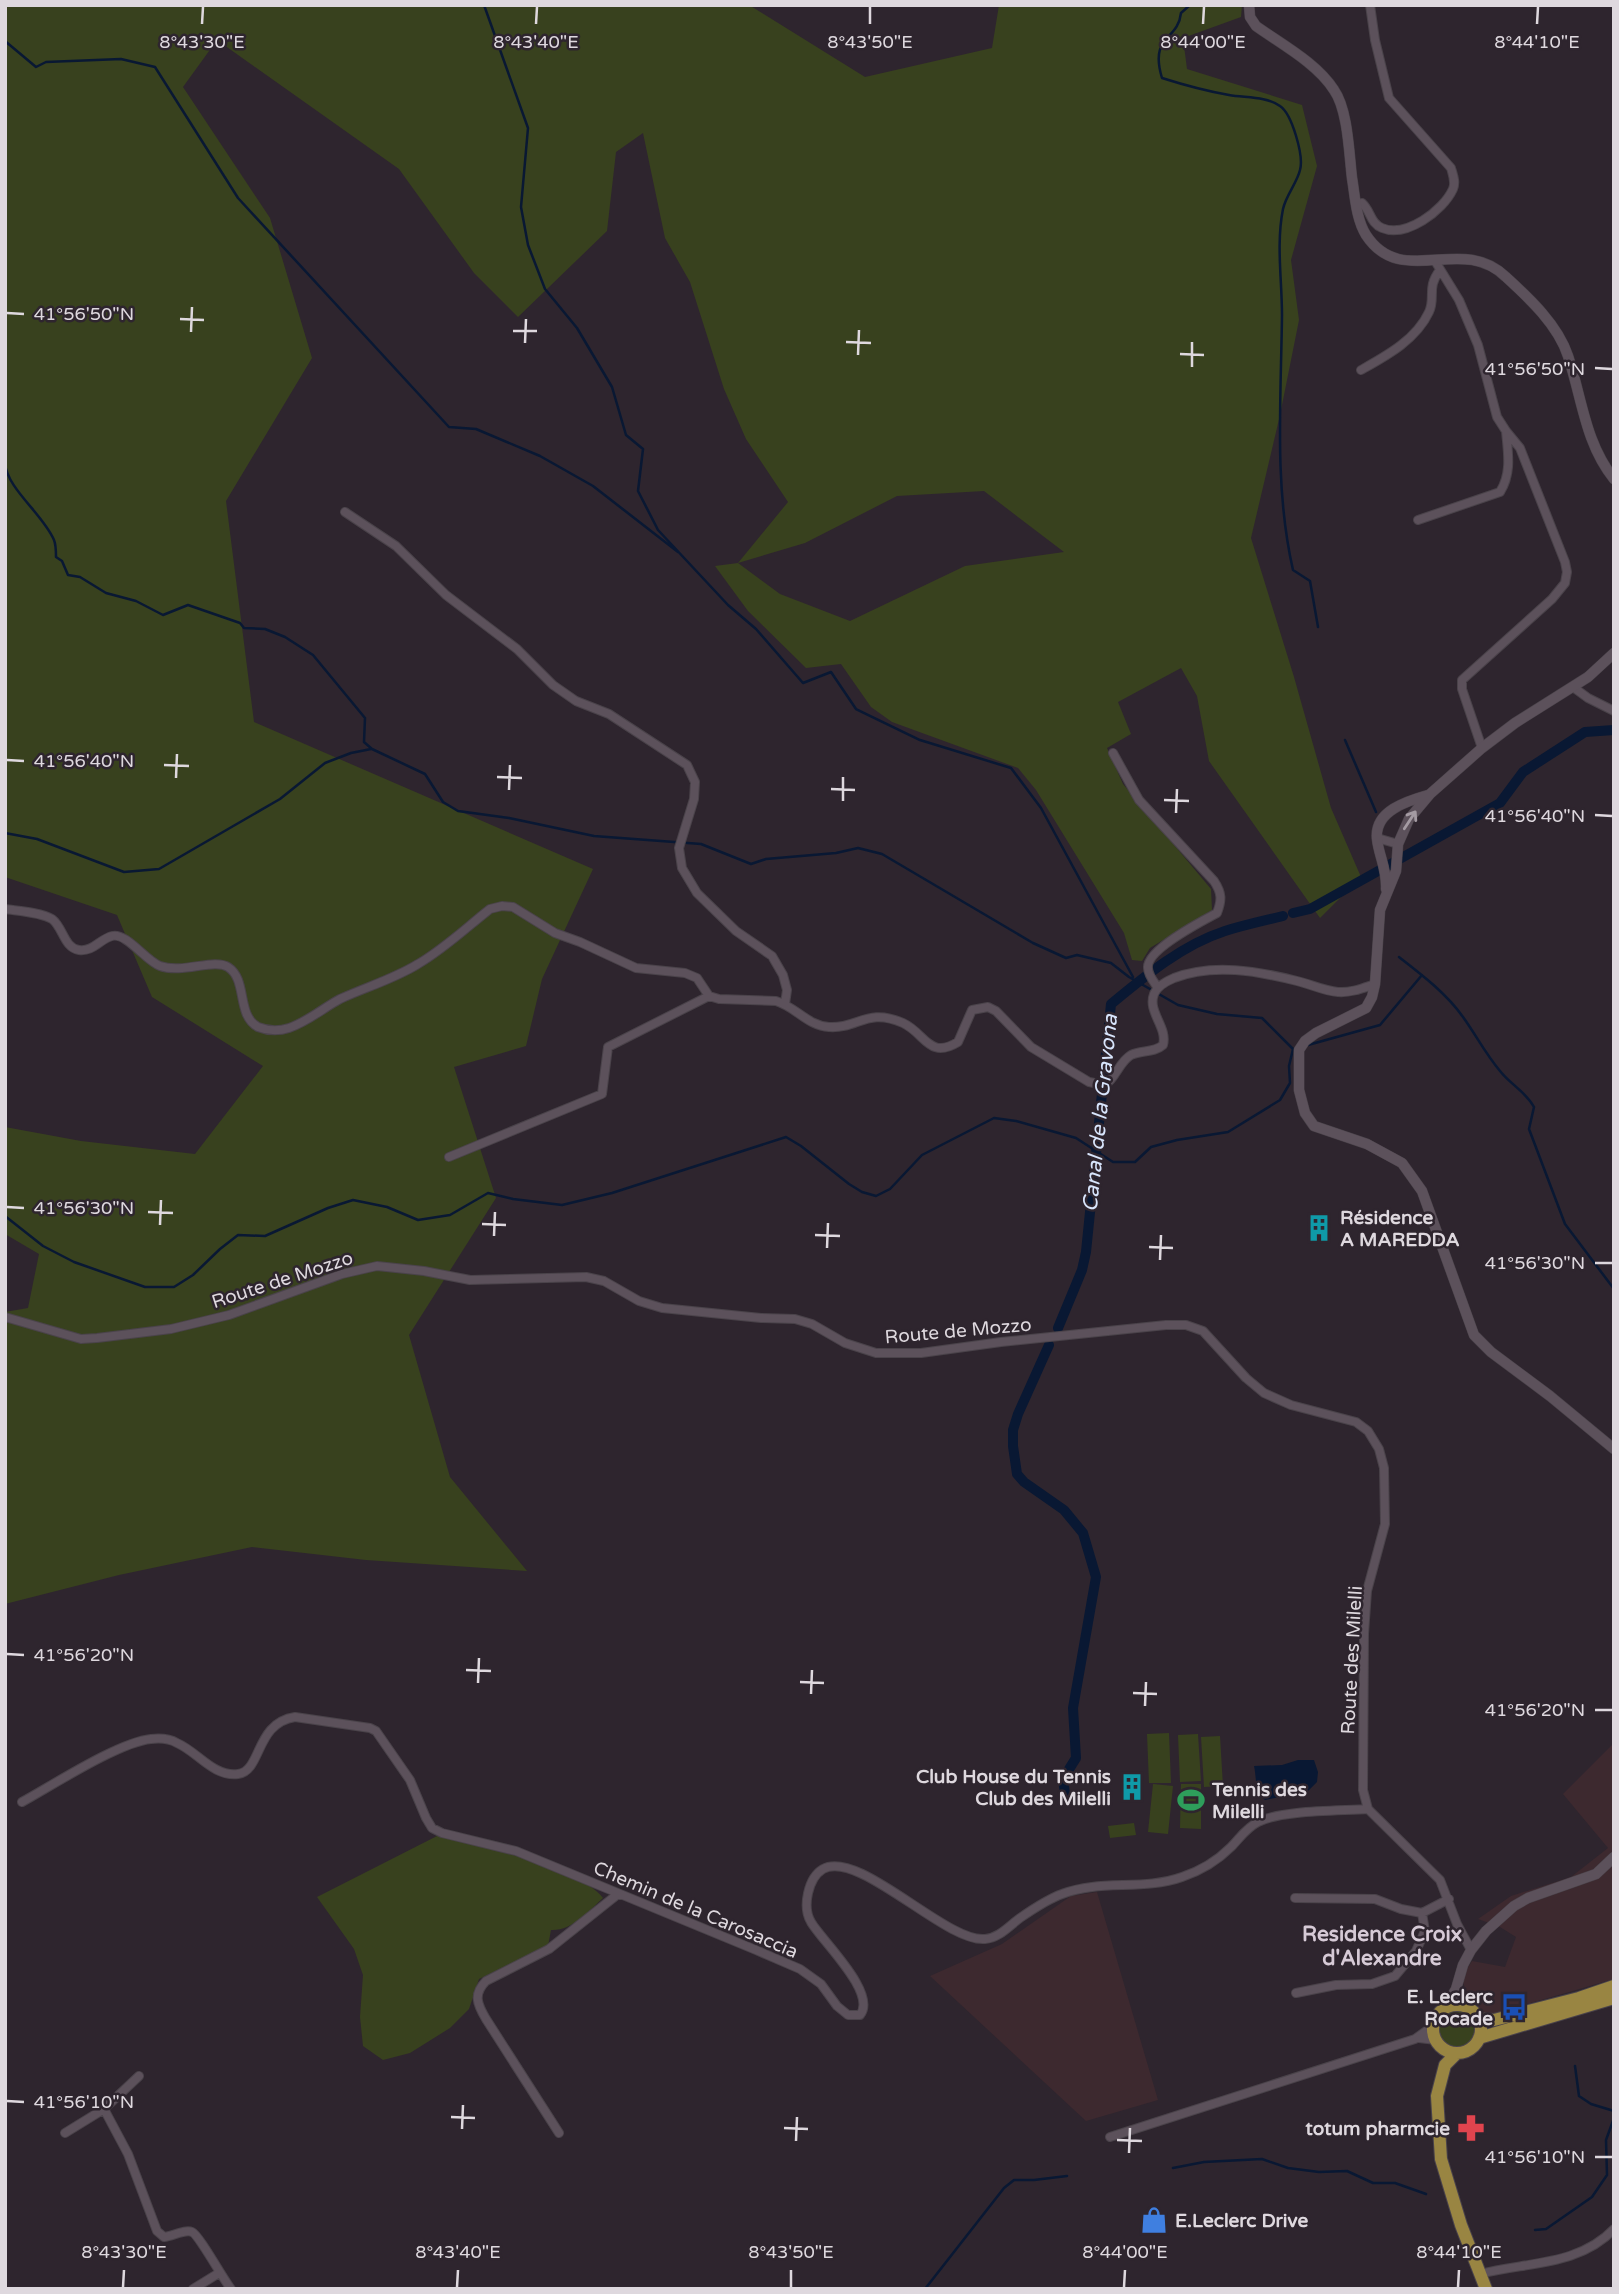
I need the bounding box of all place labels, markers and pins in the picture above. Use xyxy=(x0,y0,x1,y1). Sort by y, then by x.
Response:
place label: Résidence A MAREDDA xyxy=(1340,1207,1460,1251)
building icon: Résidence A MAREDDA xyxy=(1304,1213,1334,1243)
place label: Club House du Tennis Club des Milelli xyxy=(916,1766,1111,1810)
building icon: Club House du Tennis Club des Milelli xyxy=(1117,1772,1147,1802)
place label: Tennis des Milelli xyxy=(1211,1779,1307,1823)
sports icon: Tennis des Milelli xyxy=(1176,1785,1206,1815)
place label: E. Leclerc Rocade xyxy=(1407,1986,1493,2030)
bus stop icon: E. Leclerc Rocade xyxy=(1499,1992,1529,2022)
pharmacy icon: totum pharmcie xyxy=(1456,2113,1486,2143)
place label: totum pharmcie xyxy=(1306,2118,1450,2141)
shop icon: E.Leclerc Drive xyxy=(1139,2205,1169,2235)
place label: E.Leclerc Drive xyxy=(1175,2210,1308,2232)

